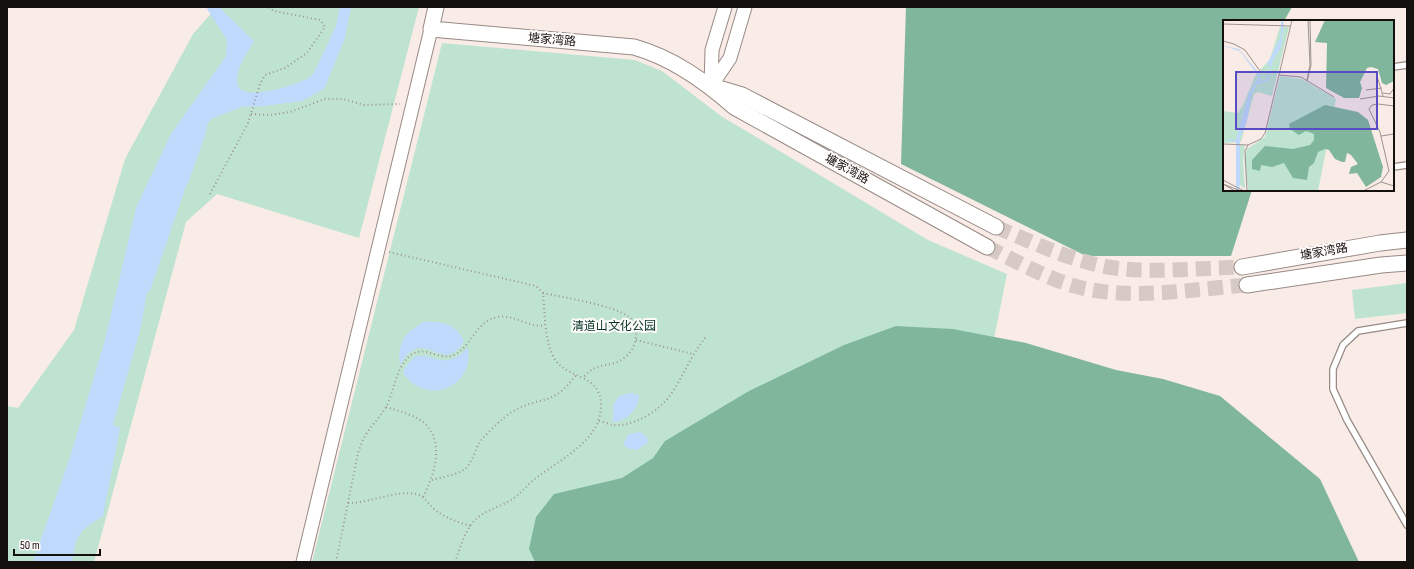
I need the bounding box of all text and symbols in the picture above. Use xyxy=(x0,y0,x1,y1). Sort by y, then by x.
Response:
inset map xyxy=(1223,20,1394,191)
street label: 塘家湾路 xyxy=(527,30,577,50)
street label: 塘家湾路 xyxy=(822,151,872,187)
street label: 塘家湾路 xyxy=(1299,240,1349,264)
park label: 清道山文化公园 xyxy=(572,319,656,334)
scale bar xyxy=(14,531,100,557)
text: 50 m xyxy=(20,538,40,553)

